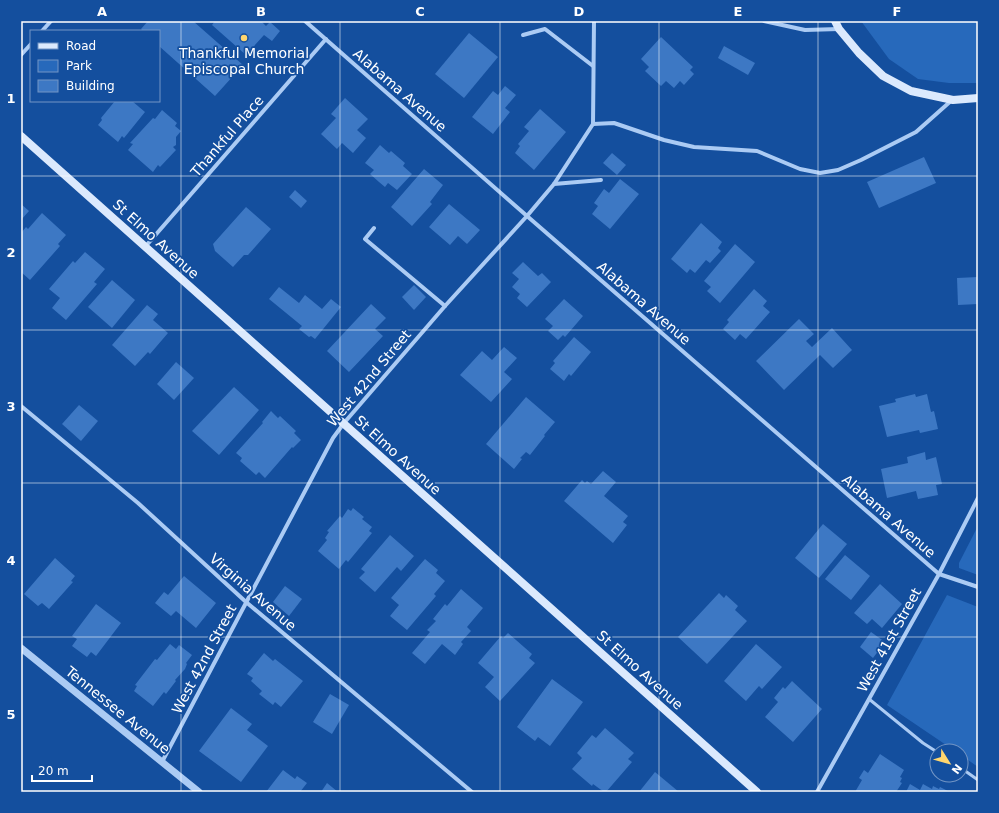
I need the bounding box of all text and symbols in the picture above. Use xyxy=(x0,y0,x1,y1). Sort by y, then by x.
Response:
text: A xyxy=(97,4,107,19)
text: B xyxy=(256,4,266,19)
text: C xyxy=(415,4,425,19)
text: D xyxy=(574,4,585,19)
text: E xyxy=(734,4,742,19)
text: F xyxy=(893,4,901,19)
legend xyxy=(30,30,160,102)
marker: Thankful Memorial Episcopal Church xyxy=(239,33,249,43)
text: Road xyxy=(66,39,96,53)
place label: Thankful Memorial Episcopal Church xyxy=(178,45,309,77)
street label: Alabama Avenue xyxy=(350,45,450,135)
text: Park xyxy=(66,59,92,73)
text: Building xyxy=(66,79,115,93)
text: 1 xyxy=(6,91,16,106)
street label: Thankful Place xyxy=(187,92,267,181)
street label: St Elmo Avenue xyxy=(110,196,202,282)
text: 2 xyxy=(6,245,16,260)
street label: Alabama Avenue xyxy=(594,258,694,348)
street label: West 42nd Street xyxy=(324,326,414,430)
text: 3 xyxy=(6,399,16,414)
street label: St Elmo Avenue xyxy=(352,412,444,498)
street label: Alabama Avenue xyxy=(839,471,939,561)
street label: Virginia Avenue xyxy=(207,550,299,634)
text: 4 xyxy=(6,553,16,568)
street label: West 41st Street xyxy=(854,585,924,695)
street label: West 42nd Street xyxy=(168,601,240,716)
street label: St Elmo Avenue xyxy=(594,627,686,713)
street label: Tennessee Avenue xyxy=(62,662,173,757)
text: 5 xyxy=(6,707,16,722)
north arrow xyxy=(929,743,969,783)
scale bar xyxy=(32,757,92,783)
text: N xyxy=(949,761,965,776)
text: 20 m xyxy=(38,764,69,778)

